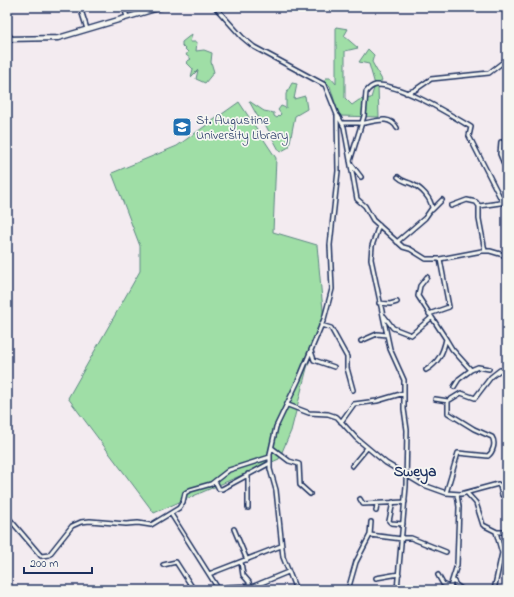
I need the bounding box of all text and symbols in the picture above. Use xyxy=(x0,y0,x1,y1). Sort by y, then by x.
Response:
place label: St. Augustine University Library xyxy=(196,111,288,146)
school or university icon: St. Augustine University Library xyxy=(171,116,193,138)
district label: Sweya xyxy=(394,461,436,485)
scale bar xyxy=(24,549,92,575)
text: 200 m xyxy=(30,555,59,573)

